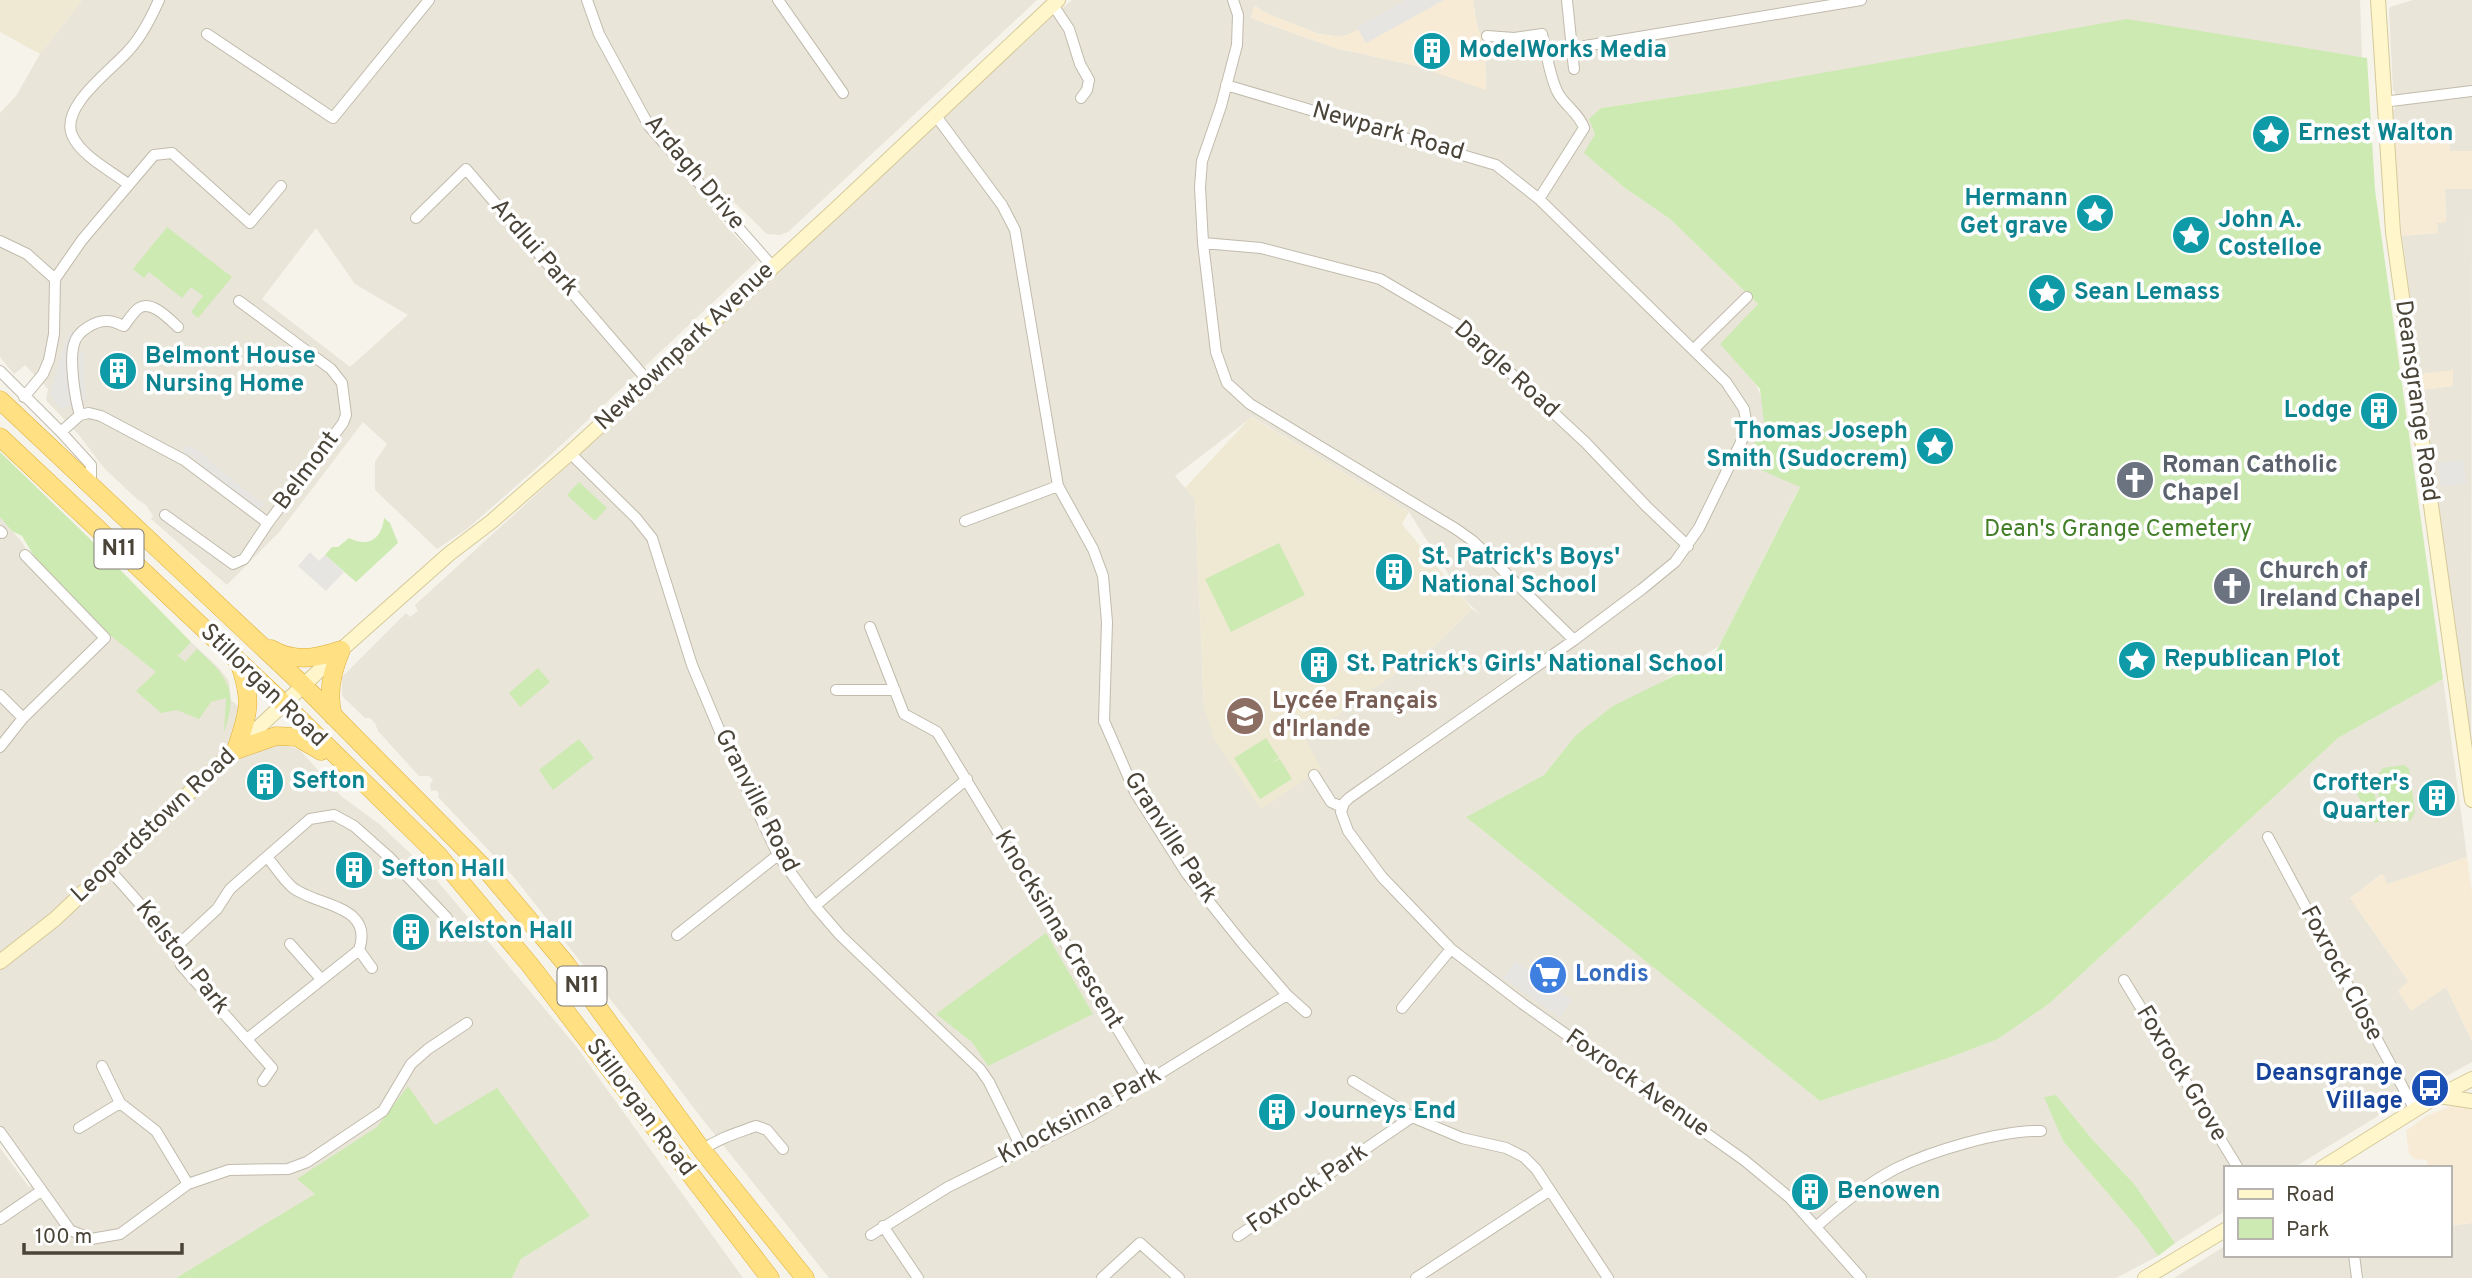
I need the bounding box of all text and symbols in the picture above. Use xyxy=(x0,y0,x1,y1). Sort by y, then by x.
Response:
building icon: ModelWorks Media xyxy=(1411,30,1453,72)
place label: ModelWorks Media xyxy=(1459,36,1667,66)
street label: Newpark Road xyxy=(1308,96,1468,168)
street label: Ardagh Drive xyxy=(637,109,751,237)
place icon: Ernest Walton xyxy=(2250,113,2292,155)
place label: Ernest Walton xyxy=(2298,119,2453,149)
place label: Hermann Get grave xyxy=(1960,184,2068,242)
place icon: Hermann Get grave xyxy=(2074,192,2116,234)
street label: Ardlui Park xyxy=(483,193,585,303)
place label: John A. Costelloe xyxy=(2218,206,2322,264)
place icon: John A. Costelloe xyxy=(2170,214,2212,256)
street label: Newtownpark Avenue xyxy=(589,256,781,438)
place icon: Sean Lemass xyxy=(2026,272,2068,314)
place label: Sean Lemass xyxy=(2074,278,2220,308)
street label: Deansgrange Road xyxy=(2387,298,2445,504)
street label: Dargle Road xyxy=(1447,315,1565,425)
place label: Belmont House Nursing Home xyxy=(145,342,316,400)
building icon: Belmont House Nursing Home xyxy=(97,350,139,392)
building icon: Lodge xyxy=(2358,390,2400,432)
place label: Lodge xyxy=(2284,396,2352,426)
place label: Thomas Joseph Smith (Sudocrem) xyxy=(1706,417,1908,475)
street label: Belmont xyxy=(268,425,346,517)
place icon: Thomas Joseph Smith (Sudocrem) xyxy=(1914,425,1956,467)
place label: Roman Catholic Chapel xyxy=(2162,451,2338,509)
church icon: Roman Catholic Chapel xyxy=(2114,459,2156,501)
park label: Dean's Grange Cemetery xyxy=(1984,515,2252,545)
road number: N11 xyxy=(94,530,144,568)
place label: St. Patrick's Boys' National School xyxy=(1421,543,1620,601)
building icon: St. Patrick's Boys' National School xyxy=(1373,551,1415,593)
place label: Church of Ireland Chapel xyxy=(2259,557,2421,615)
church icon: Church of Ireland Chapel xyxy=(2211,565,2253,607)
street label: Stillorgan Road xyxy=(193,618,333,754)
place icon: Republican Plot xyxy=(2116,639,2158,681)
building icon: St. Patrick's Girls' National School xyxy=(1298,644,1340,686)
place label: Republican Plot xyxy=(2164,645,2341,675)
place label: St. Patrick's Girls' National School xyxy=(1346,650,1724,680)
place label: Lycée Français d'Irlande xyxy=(1272,687,1438,745)
school or university icon: Lycée Français d'Irlande xyxy=(1224,695,1266,737)
street label: Granville Road xyxy=(707,724,805,878)
street label: Leopardstown Road xyxy=(66,742,242,910)
building icon: Sefton xyxy=(244,761,286,803)
place label: Sefton xyxy=(292,767,365,797)
street label: Granville Park xyxy=(1116,767,1224,909)
place label: Crofter's Quarter xyxy=(2312,769,2410,827)
building icon: Crofter's Quarter xyxy=(2416,777,2458,819)
street label: Knocksinna Crescent xyxy=(987,825,1129,1035)
building icon: Sefton Hall xyxy=(333,849,375,891)
place label: Sefton Hall xyxy=(381,855,505,885)
street label: Kelston Park xyxy=(128,895,236,1021)
street label: Foxrock Close xyxy=(2293,901,2389,1047)
building icon: Kelston Hall xyxy=(390,911,432,953)
place label: Kelston Hall xyxy=(438,917,573,947)
supermarket icon: Londis xyxy=(1527,954,1569,996)
place label: Londis xyxy=(1575,960,1649,990)
road number: N11 xyxy=(558,967,606,1006)
street label: Foxrock Grove xyxy=(2129,1000,2233,1148)
street label: Foxrock Avenue xyxy=(1559,1023,1715,1145)
street label: Stillorgan Road xyxy=(578,1033,702,1183)
place label: Deansgrange Village xyxy=(2255,1059,2403,1117)
street label: Knocksinna Park xyxy=(993,1060,1167,1172)
bus stop icon: Deansgrange Village xyxy=(2409,1067,2451,1109)
building icon: Journeys End xyxy=(1256,1091,1298,1133)
place label: Journeys End xyxy=(1304,1097,1456,1127)
street label: Foxrock Park xyxy=(1242,1138,1374,1240)
legend xyxy=(2224,1166,2451,1257)
building icon: Benowen xyxy=(1789,1171,1831,1213)
place label: Benowen xyxy=(1837,1177,1940,1207)
text: Road xyxy=(2286,1182,2335,1209)
scale bar xyxy=(24,1212,182,1256)
text: Park xyxy=(2286,1217,2329,1244)
text: 100 m xyxy=(35,1224,92,1251)

